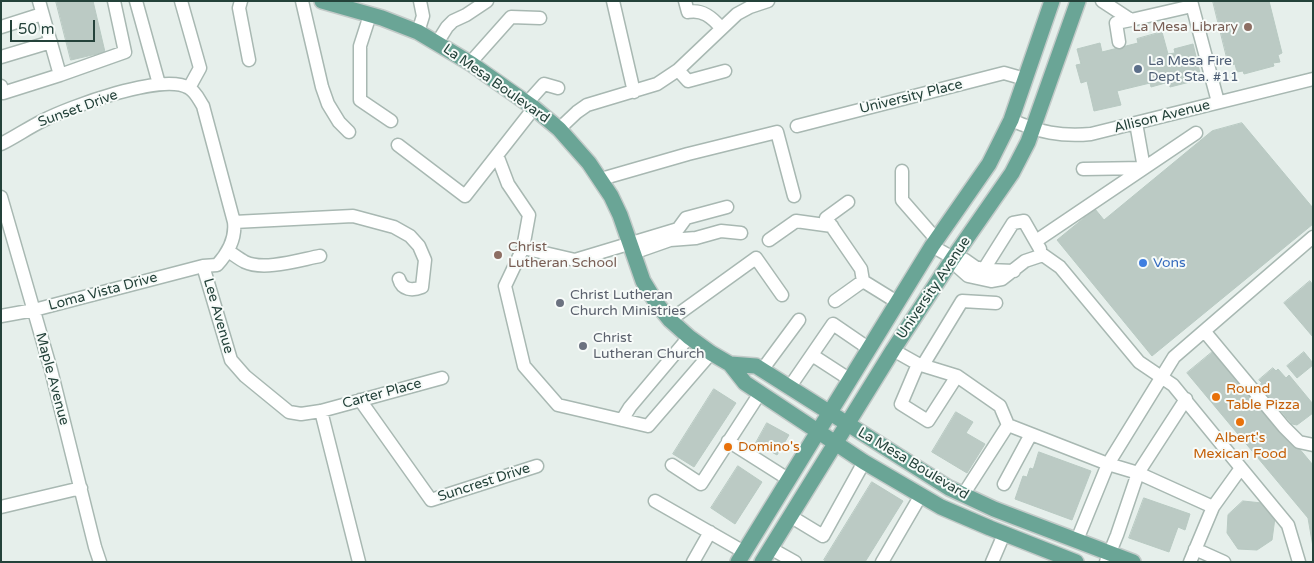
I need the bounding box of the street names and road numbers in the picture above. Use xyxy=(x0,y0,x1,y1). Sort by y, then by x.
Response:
street label: La Mesa Boulevard xyxy=(439,41,553,127)
street label: University Place xyxy=(858,76,964,118)
street label: Sunset Drive xyxy=(36,87,120,131)
street label: Allison Avenue xyxy=(1112,97,1212,137)
street label: University Avenue xyxy=(894,234,974,342)
street label: Loma Vista Drive xyxy=(47,269,159,315)
street label: Lee Avenue xyxy=(199,276,237,356)
street label: Maple Avenue xyxy=(32,331,72,427)
street label: Carter Place xyxy=(341,375,423,413)
street label: La Mesa Boulevard xyxy=(855,424,971,504)
street label: Suncrest Drive xyxy=(436,460,532,506)

